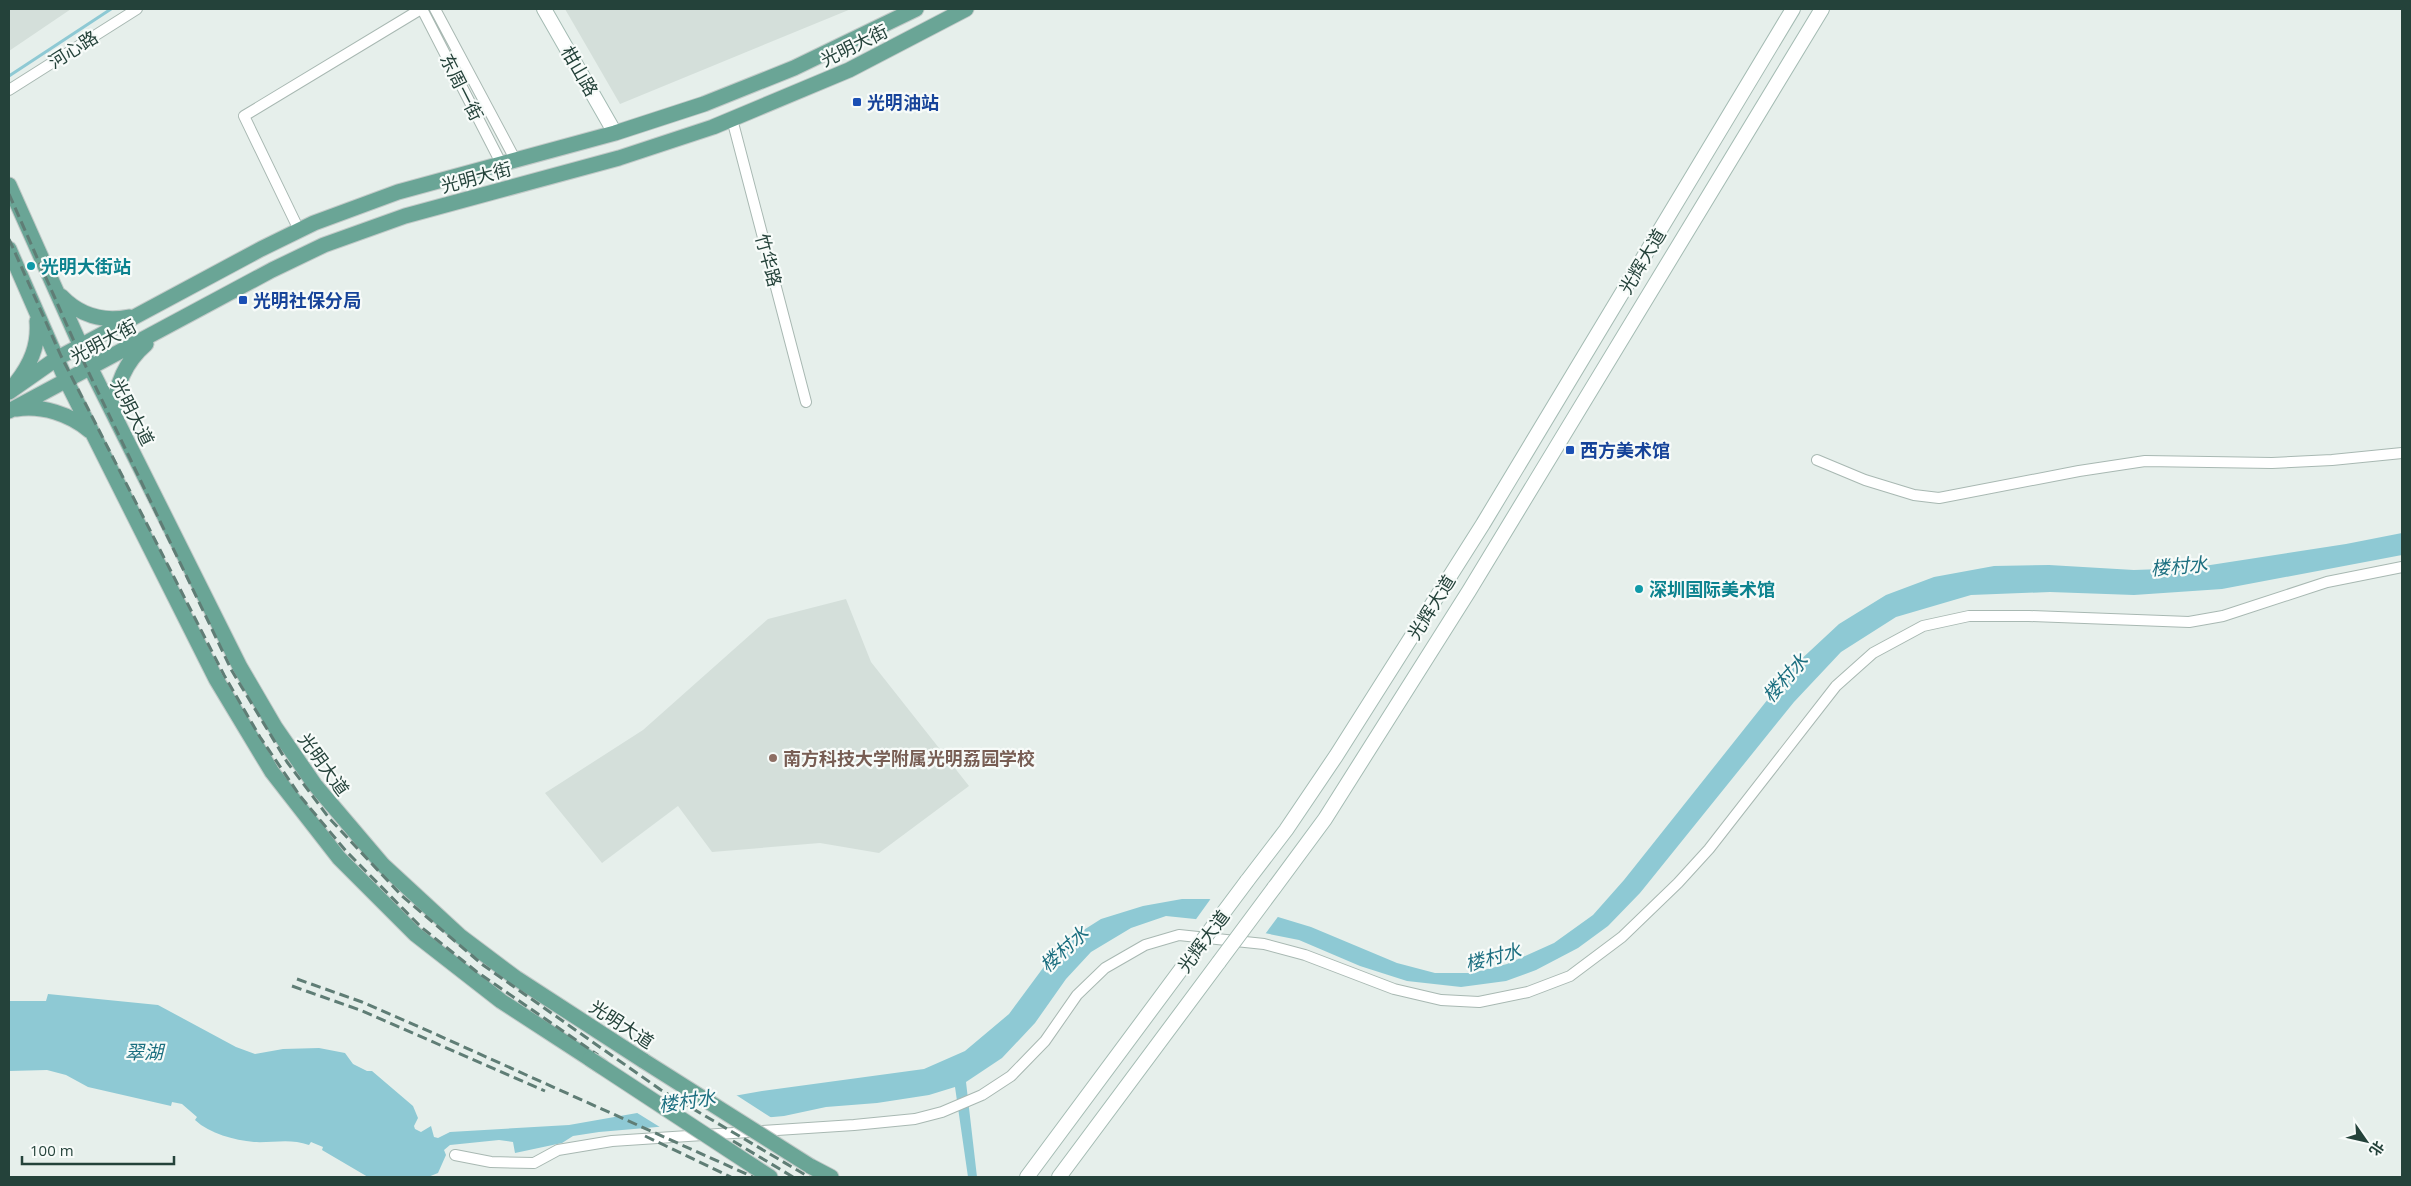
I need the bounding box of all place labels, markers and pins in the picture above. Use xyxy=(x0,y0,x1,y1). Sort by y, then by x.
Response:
place label: 光明油站 xyxy=(867,90,939,114)
marker: 光明油站 xyxy=(851,96,863,108)
place label: 光明大街站 xyxy=(41,254,131,278)
marker: 光明大街站 xyxy=(25,260,37,272)
place label: 光明社保分局 xyxy=(253,288,361,312)
marker: 光明社保分局 xyxy=(237,294,249,306)
place label: 西方美术馆 xyxy=(1580,438,1670,462)
marker: 西方美术馆 xyxy=(1564,444,1576,456)
place label: 深圳国际美术馆 xyxy=(1649,577,1775,601)
marker: 深圳国际美术馆 xyxy=(1633,583,1645,595)
place label: 南方科技大学附属光明荔园学校 xyxy=(783,746,1035,770)
marker: 南方科技大学附属光明荔园学校 xyxy=(767,752,779,764)

